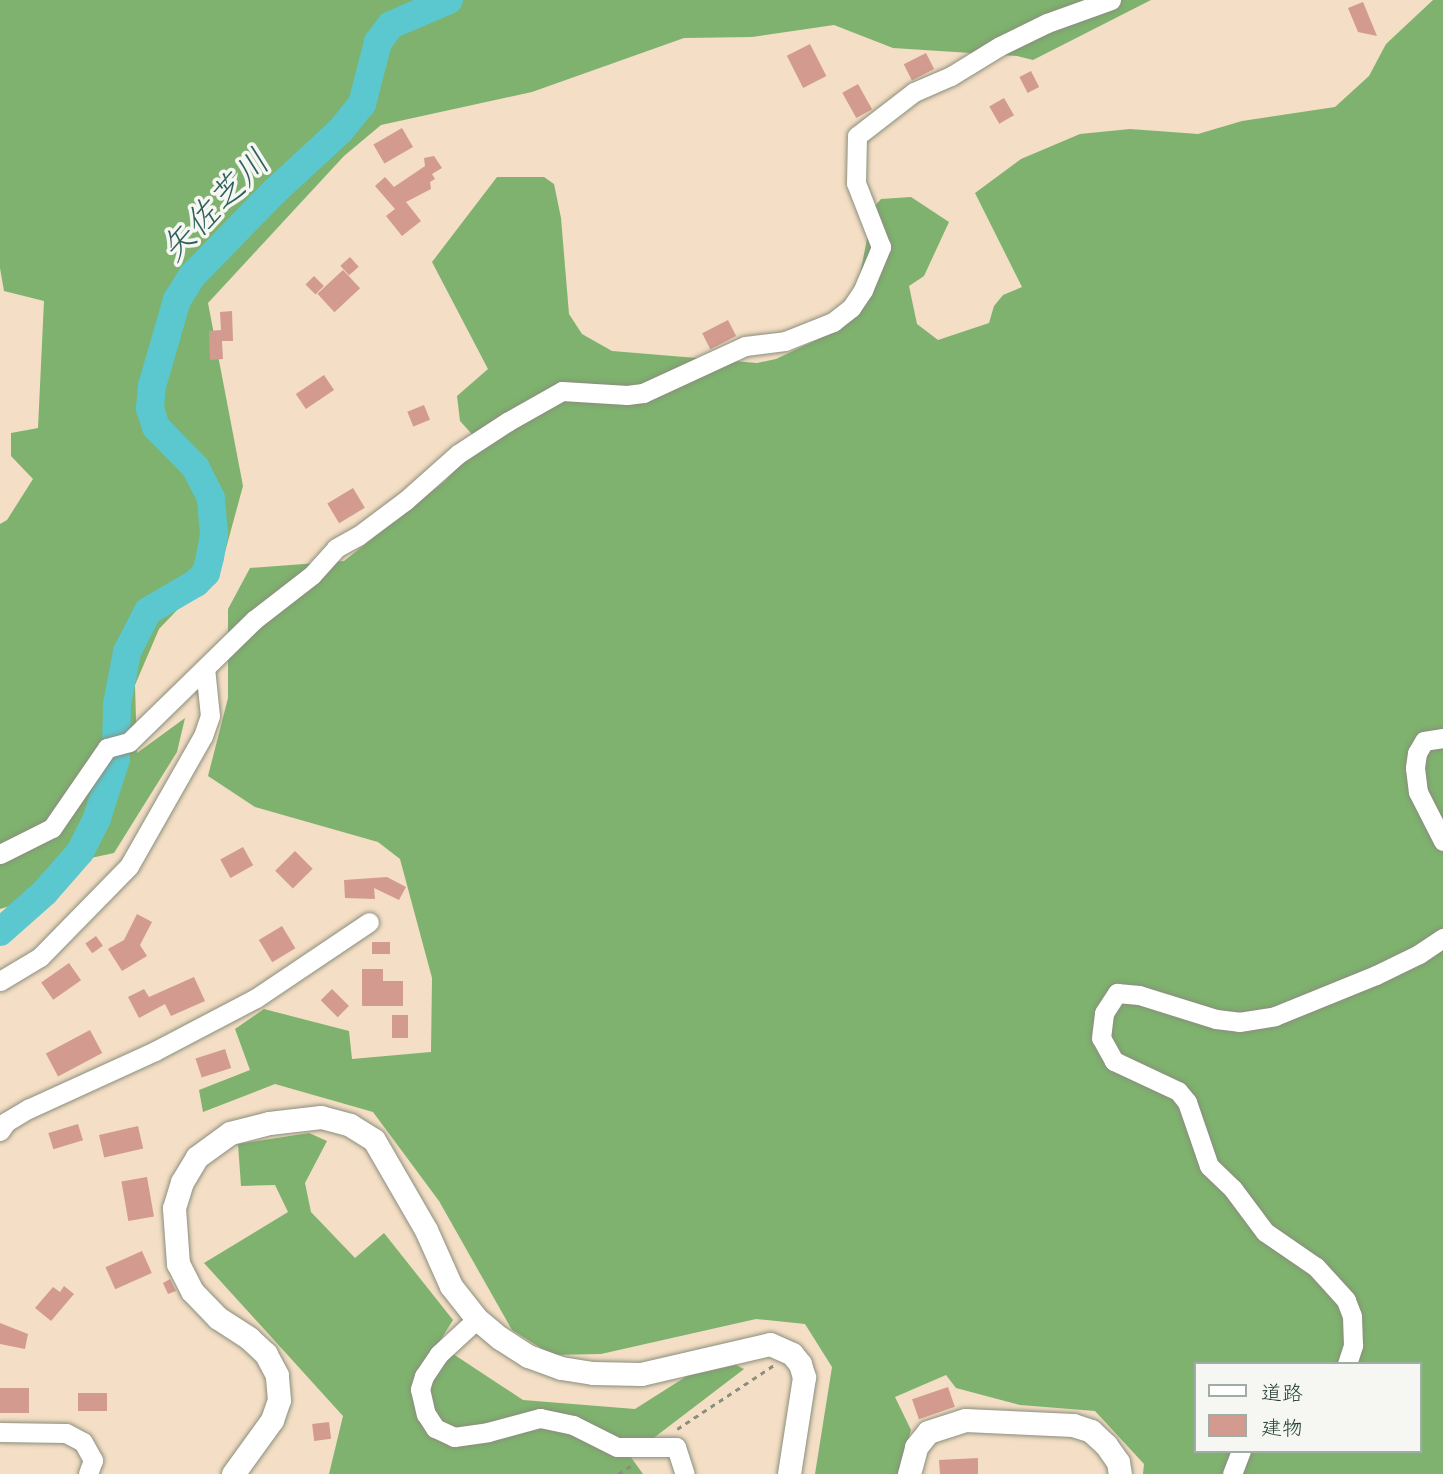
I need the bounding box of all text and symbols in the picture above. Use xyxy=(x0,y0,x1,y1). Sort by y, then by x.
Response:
water label: 矢佐芝川 xyxy=(151,141,279,271)
legend xyxy=(1194,1362,1422,1453)
text: 道路 xyxy=(1261,1380,1303,1406)
text: 建物 xyxy=(1261,1415,1303,1441)

